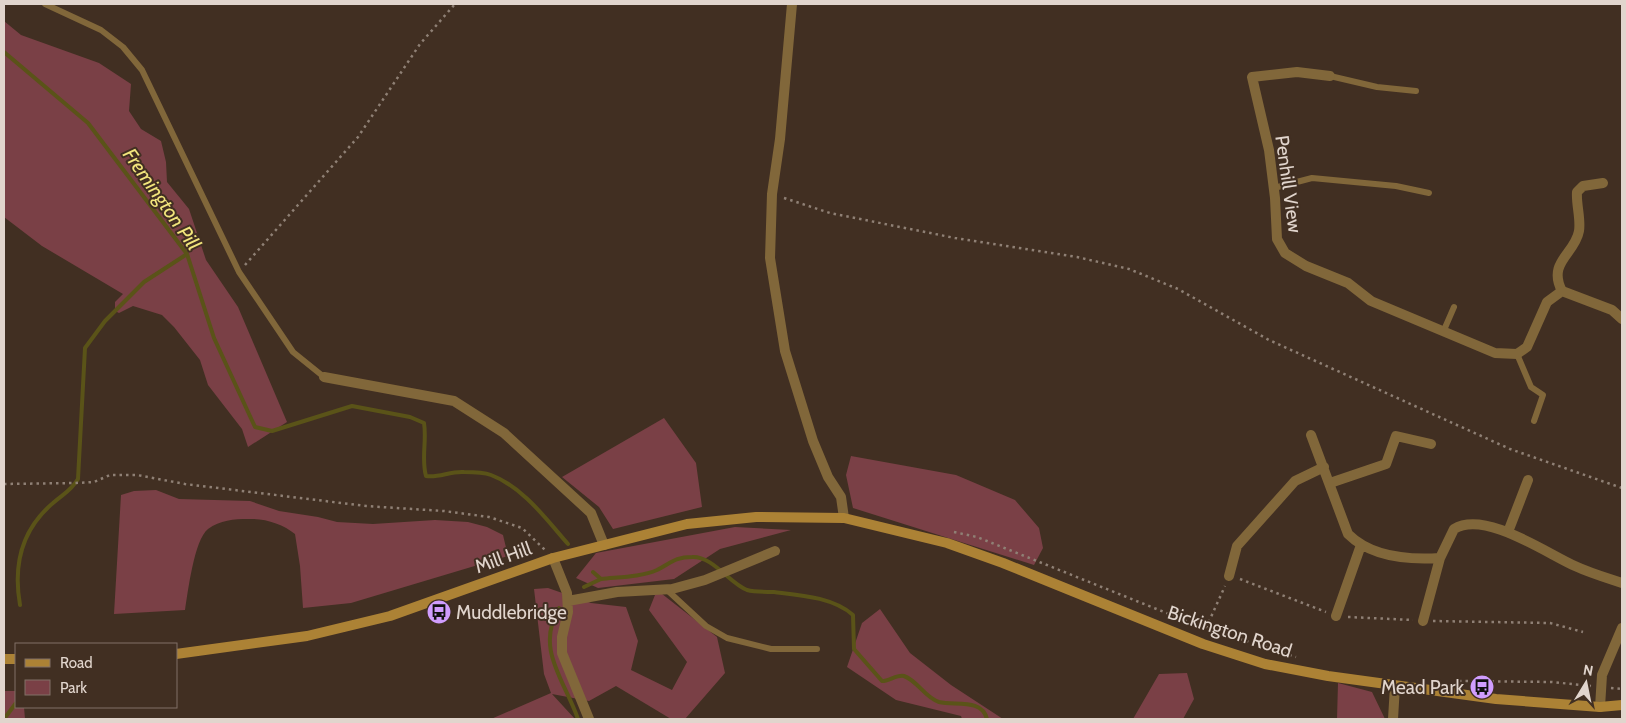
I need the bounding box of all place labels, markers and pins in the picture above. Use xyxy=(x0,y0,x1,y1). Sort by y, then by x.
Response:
bus stop icon: Muddlebridge xyxy=(426,599,452,625)
place label: Muddlebridge xyxy=(456,601,567,624)
bus stop icon: Mead Park xyxy=(1469,674,1495,700)
place label: Mead Park xyxy=(1381,676,1464,699)

